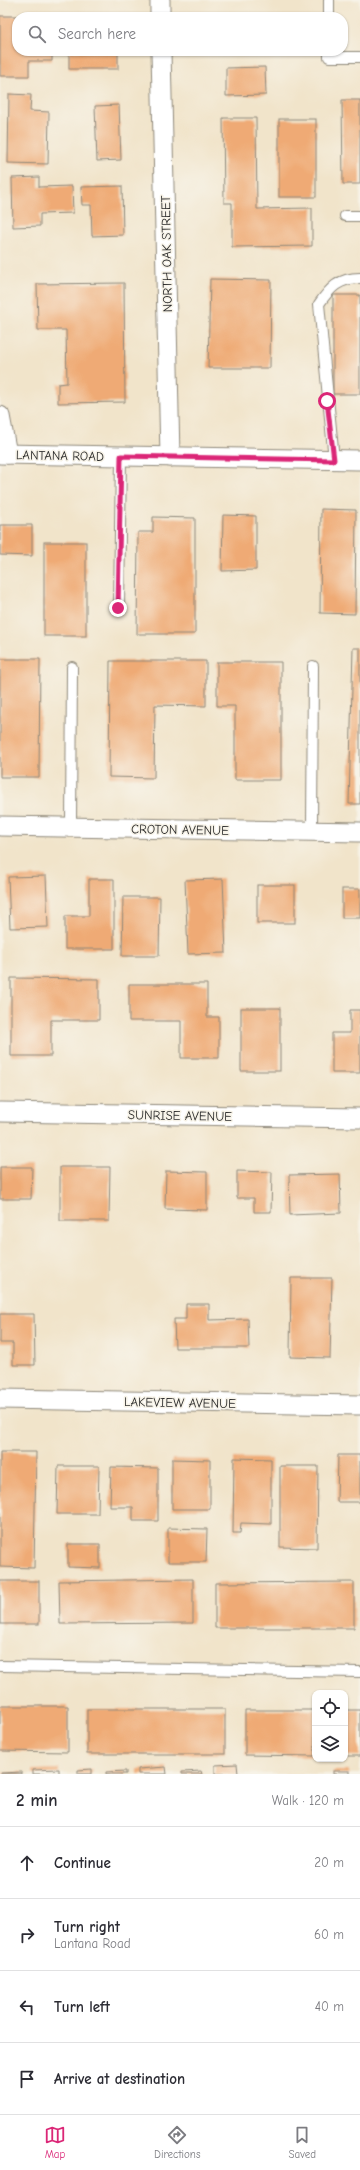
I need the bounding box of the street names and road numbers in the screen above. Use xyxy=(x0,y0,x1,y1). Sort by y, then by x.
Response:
street label: NORTH OAK STREET xyxy=(158,195,175,313)
street label: LANTANA ROAD xyxy=(16,447,104,464)
street label: CROTON AVENUE xyxy=(131,821,229,838)
street label: SUNRISE AVENUE xyxy=(128,1107,232,1124)
street label: LAKEVIEW AVENUE xyxy=(124,1394,236,1411)

